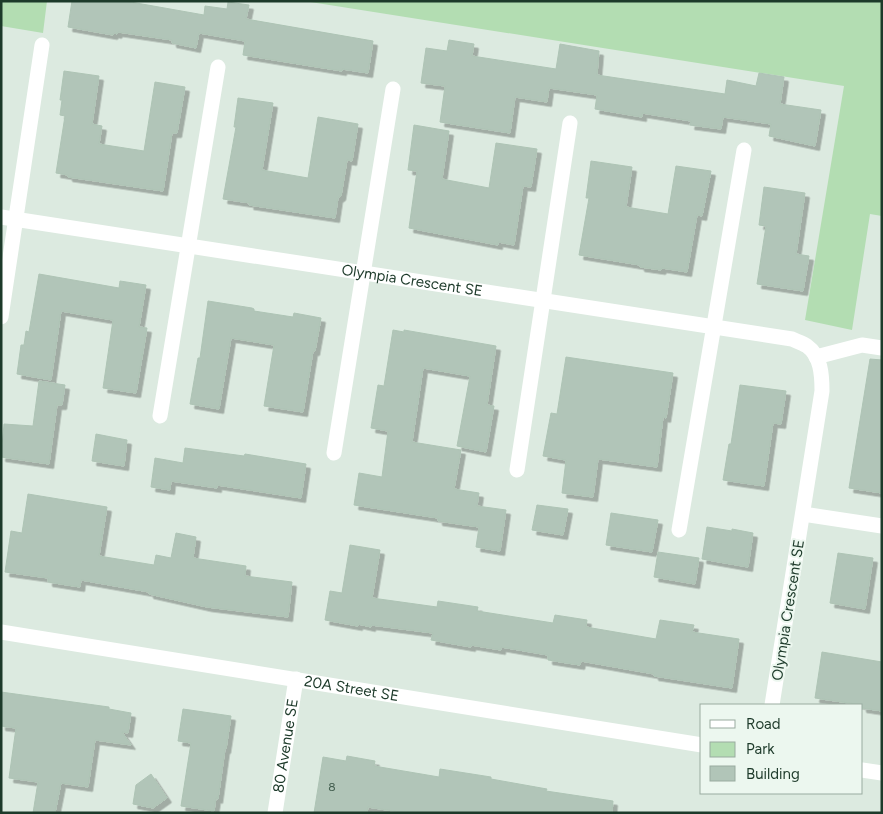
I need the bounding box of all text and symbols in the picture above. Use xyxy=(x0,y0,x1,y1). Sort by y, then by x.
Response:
street label: Olympia Crescent SE xyxy=(340,261,484,300)
street label: Olympia Crescent SE xyxy=(768,538,808,682)
street label: 20A Street SE xyxy=(303,672,400,705)
street label: 80 Avenue SE xyxy=(269,697,302,794)
legend xyxy=(700,704,863,794)
text: Road xyxy=(746,715,781,733)
text: Park xyxy=(746,740,775,758)
text: Building xyxy=(746,765,800,783)
house number: 8 xyxy=(328,780,336,794)

